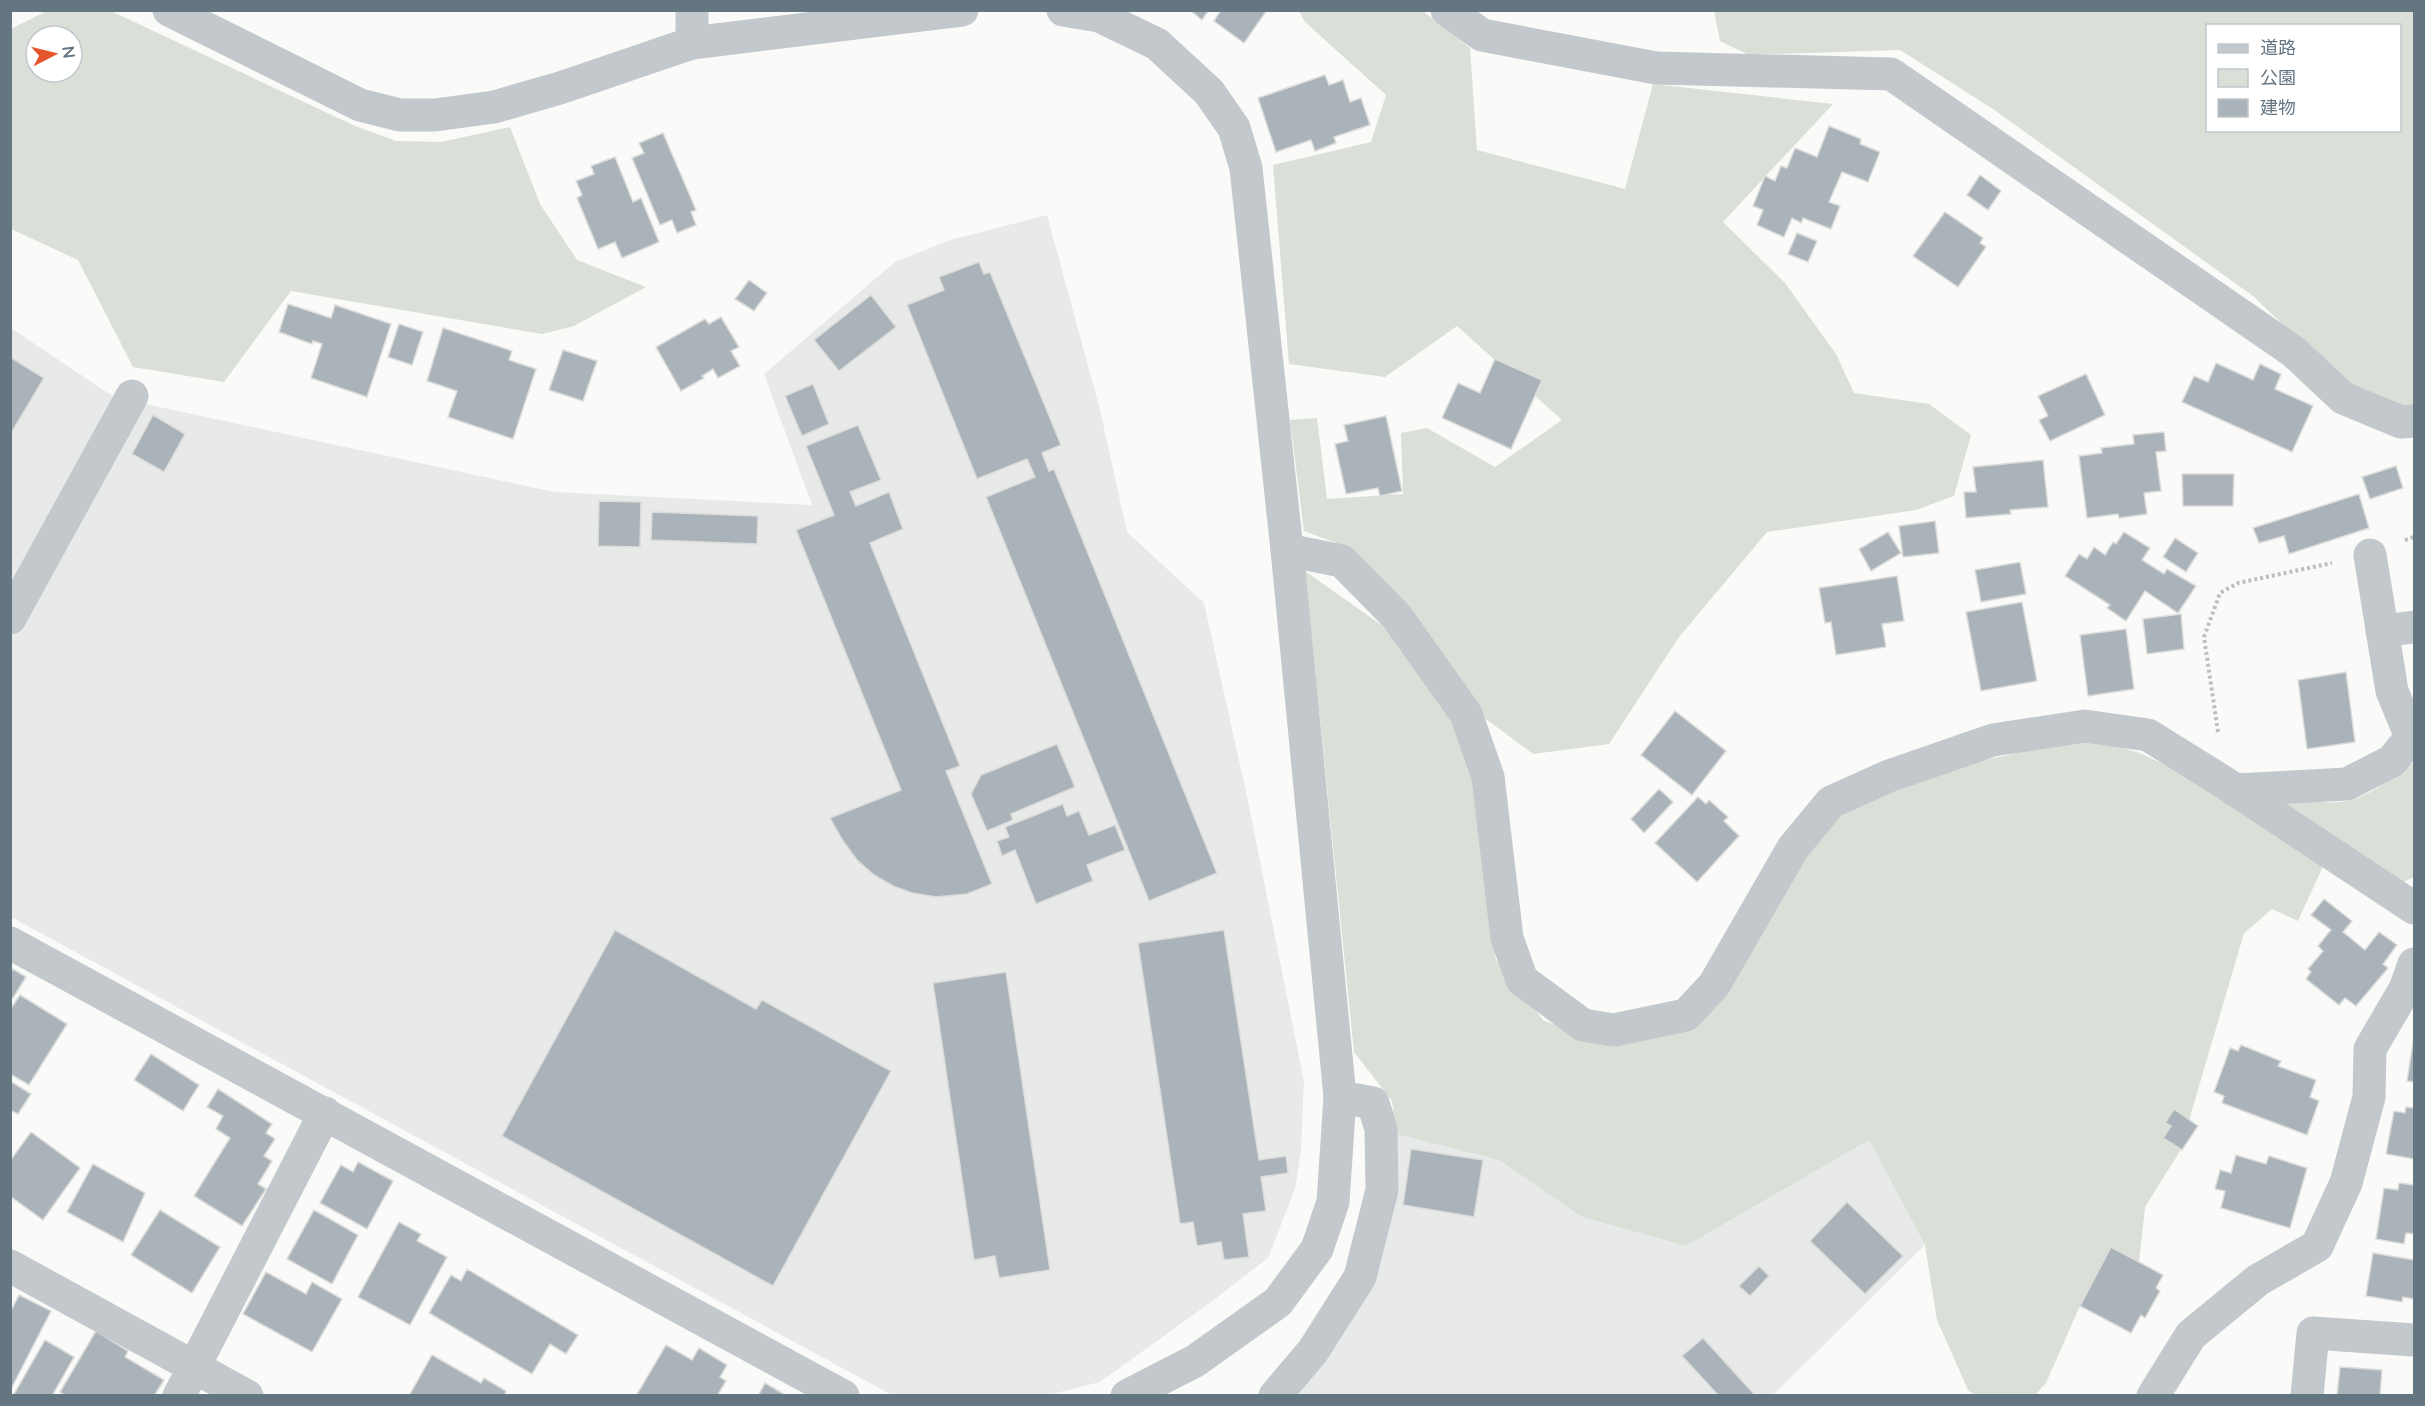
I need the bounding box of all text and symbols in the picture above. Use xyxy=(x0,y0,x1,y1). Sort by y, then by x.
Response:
north arrow xyxy=(24,24,84,84)
legend xyxy=(2206,24,2401,132)
text: 道路 xyxy=(2260,36,2296,58)
text: N xyxy=(59,45,80,59)
text: 公園 xyxy=(2260,66,2296,88)
text: 建物 xyxy=(2260,96,2296,118)

